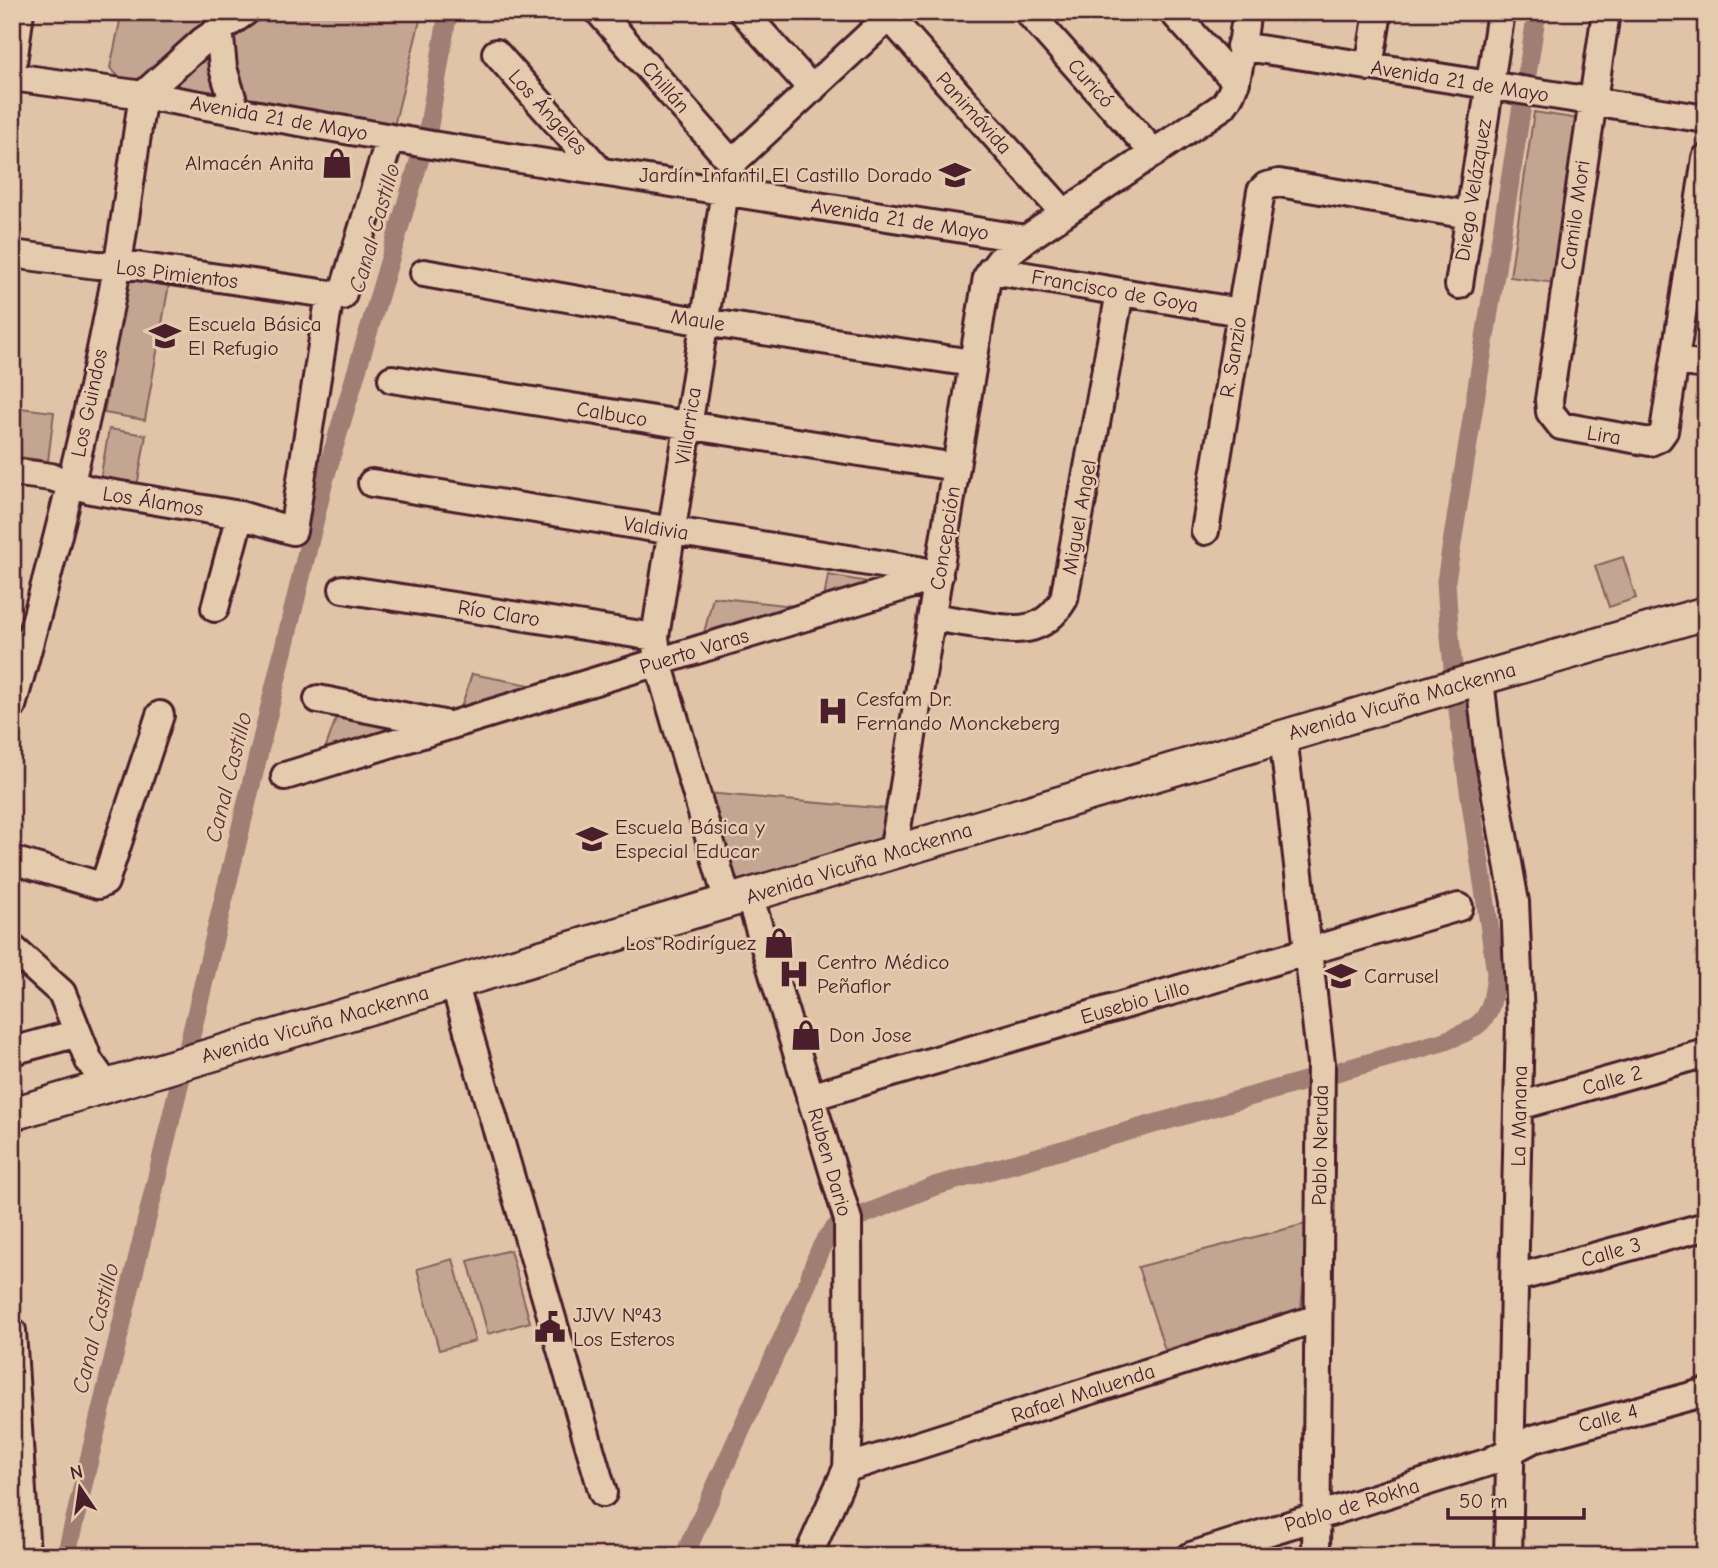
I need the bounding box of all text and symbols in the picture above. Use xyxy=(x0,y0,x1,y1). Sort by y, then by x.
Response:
street label: Curicó xyxy=(1063,53,1119,113)
street label: Avenida 21 de Mayo xyxy=(1369,55,1551,107)
street label: Chillán xyxy=(637,56,695,118)
street label: Los Ángeles xyxy=(504,65,592,159)
street label: Panimávida xyxy=(931,67,1017,159)
street label: Avenida 21 de Mayo xyxy=(188,91,370,145)
street label: Diego Velázquez xyxy=(1450,117,1496,263)
shop icon: Almacén Anita xyxy=(320,146,354,180)
place label: Almacén Anita xyxy=(185,151,314,175)
school or university icon: Jardín Infantil El Castillo Dorado xyxy=(938,158,972,192)
street label: Camilo Mori xyxy=(1555,159,1595,271)
water label: Canal Castillo xyxy=(343,160,406,296)
place label: Jardín Infantil El Castillo Dorado xyxy=(639,163,932,187)
street label: Avenida 21 de Mayo xyxy=(809,193,991,245)
street label: Los Pimientos xyxy=(115,255,239,293)
street label: Francisco de Goya xyxy=(1030,265,1200,317)
street label: Maule xyxy=(669,304,727,336)
place label: Escuela Básica El Refugio xyxy=(188,312,321,360)
street label: R. Sanzio xyxy=(1215,315,1251,399)
school or university icon: Escuela Básica El Refugio xyxy=(148,319,182,353)
street label: Los Guindos xyxy=(66,347,112,459)
street label: Villarrica xyxy=(670,385,706,467)
street label: Calbuco xyxy=(575,397,649,431)
street label: Lira xyxy=(1585,420,1623,450)
street label: Miguel Angel xyxy=(1057,458,1101,576)
street label: Los Álamos xyxy=(101,481,205,521)
street label: Concepción xyxy=(925,484,965,592)
street label: Valdivia xyxy=(622,511,690,545)
street label: Río Claro xyxy=(456,595,542,631)
street label: Puerto Varas xyxy=(636,623,752,679)
street label: Avenida Vicuña Mackenna xyxy=(1285,657,1519,745)
place label: Cesfam Dr. Fernando Monckeberg xyxy=(856,687,1060,735)
hospital icon: Cesfam Dr. Fernando Monckeberg xyxy=(816,694,850,728)
water label: Canal Castillo xyxy=(199,709,258,845)
place label: Escuela Básica y Especial Educar xyxy=(615,815,765,863)
street label: Avenida Vicuña Mackenna xyxy=(743,817,975,909)
school or university icon: Escuela Básica y Especial Educar xyxy=(575,822,609,856)
shop icon: Los Rodiríguez xyxy=(762,926,796,960)
place label: Los Rodiríguez xyxy=(625,931,756,955)
place label: Centro Médico Peñaflor xyxy=(817,950,949,998)
hospital icon: Centro Médico Peñaflor xyxy=(777,957,811,991)
school or university icon: Carrusel xyxy=(1324,959,1358,993)
place label: Carrusel xyxy=(1364,964,1439,988)
street label: Eusebio Lillo xyxy=(1078,975,1192,1029)
street label: Avenida Vicuña Mackenna xyxy=(198,980,432,1068)
shop icon: Don Jose xyxy=(789,1018,823,1052)
place label: Don Jose xyxy=(829,1023,912,1047)
street label: Calle 2 xyxy=(1579,1060,1645,1100)
street label: La Manana xyxy=(1506,1065,1532,1167)
street label: Pablo Neruda xyxy=(1307,1084,1333,1206)
street label: Ruben Dario xyxy=(803,1105,857,1219)
street label: Calle 3 xyxy=(1578,1232,1644,1272)
water label: Canal Castillo xyxy=(66,1260,125,1396)
place label: JJVV Nº43 Los Esteros xyxy=(573,1303,675,1351)
public building icon: JJVV Nº43 Los Esteros xyxy=(533,1310,567,1344)
street label: Rafael Maluenda xyxy=(1008,1359,1158,1427)
street label: Calle 4 xyxy=(1576,1399,1640,1437)
north arrow xyxy=(46,1452,116,1522)
text: N xyxy=(68,1460,85,1485)
street label: Pablo de Rokha xyxy=(1282,1473,1422,1537)
scale bar xyxy=(1448,1477,1585,1521)
text: 50 m xyxy=(1459,1489,1508,1513)

